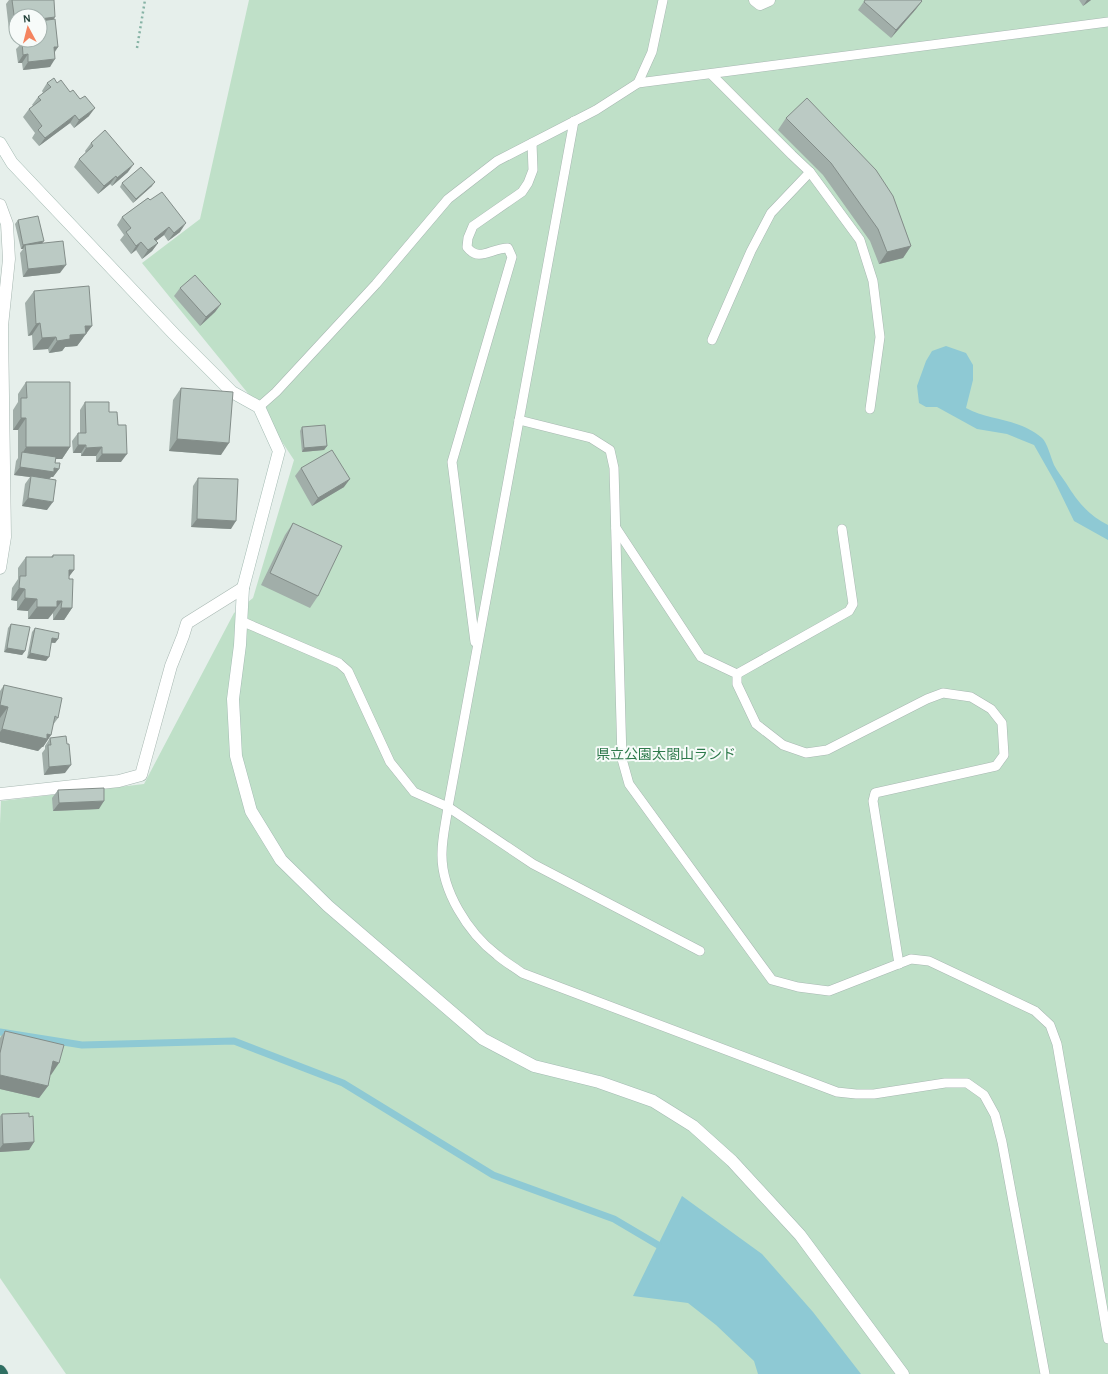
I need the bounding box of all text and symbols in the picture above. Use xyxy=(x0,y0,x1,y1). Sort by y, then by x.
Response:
north arrow xyxy=(8,8,48,48)
text: N xyxy=(22,13,31,24)
park label: 県立公園太閤山ランド xyxy=(596,747,736,762)

